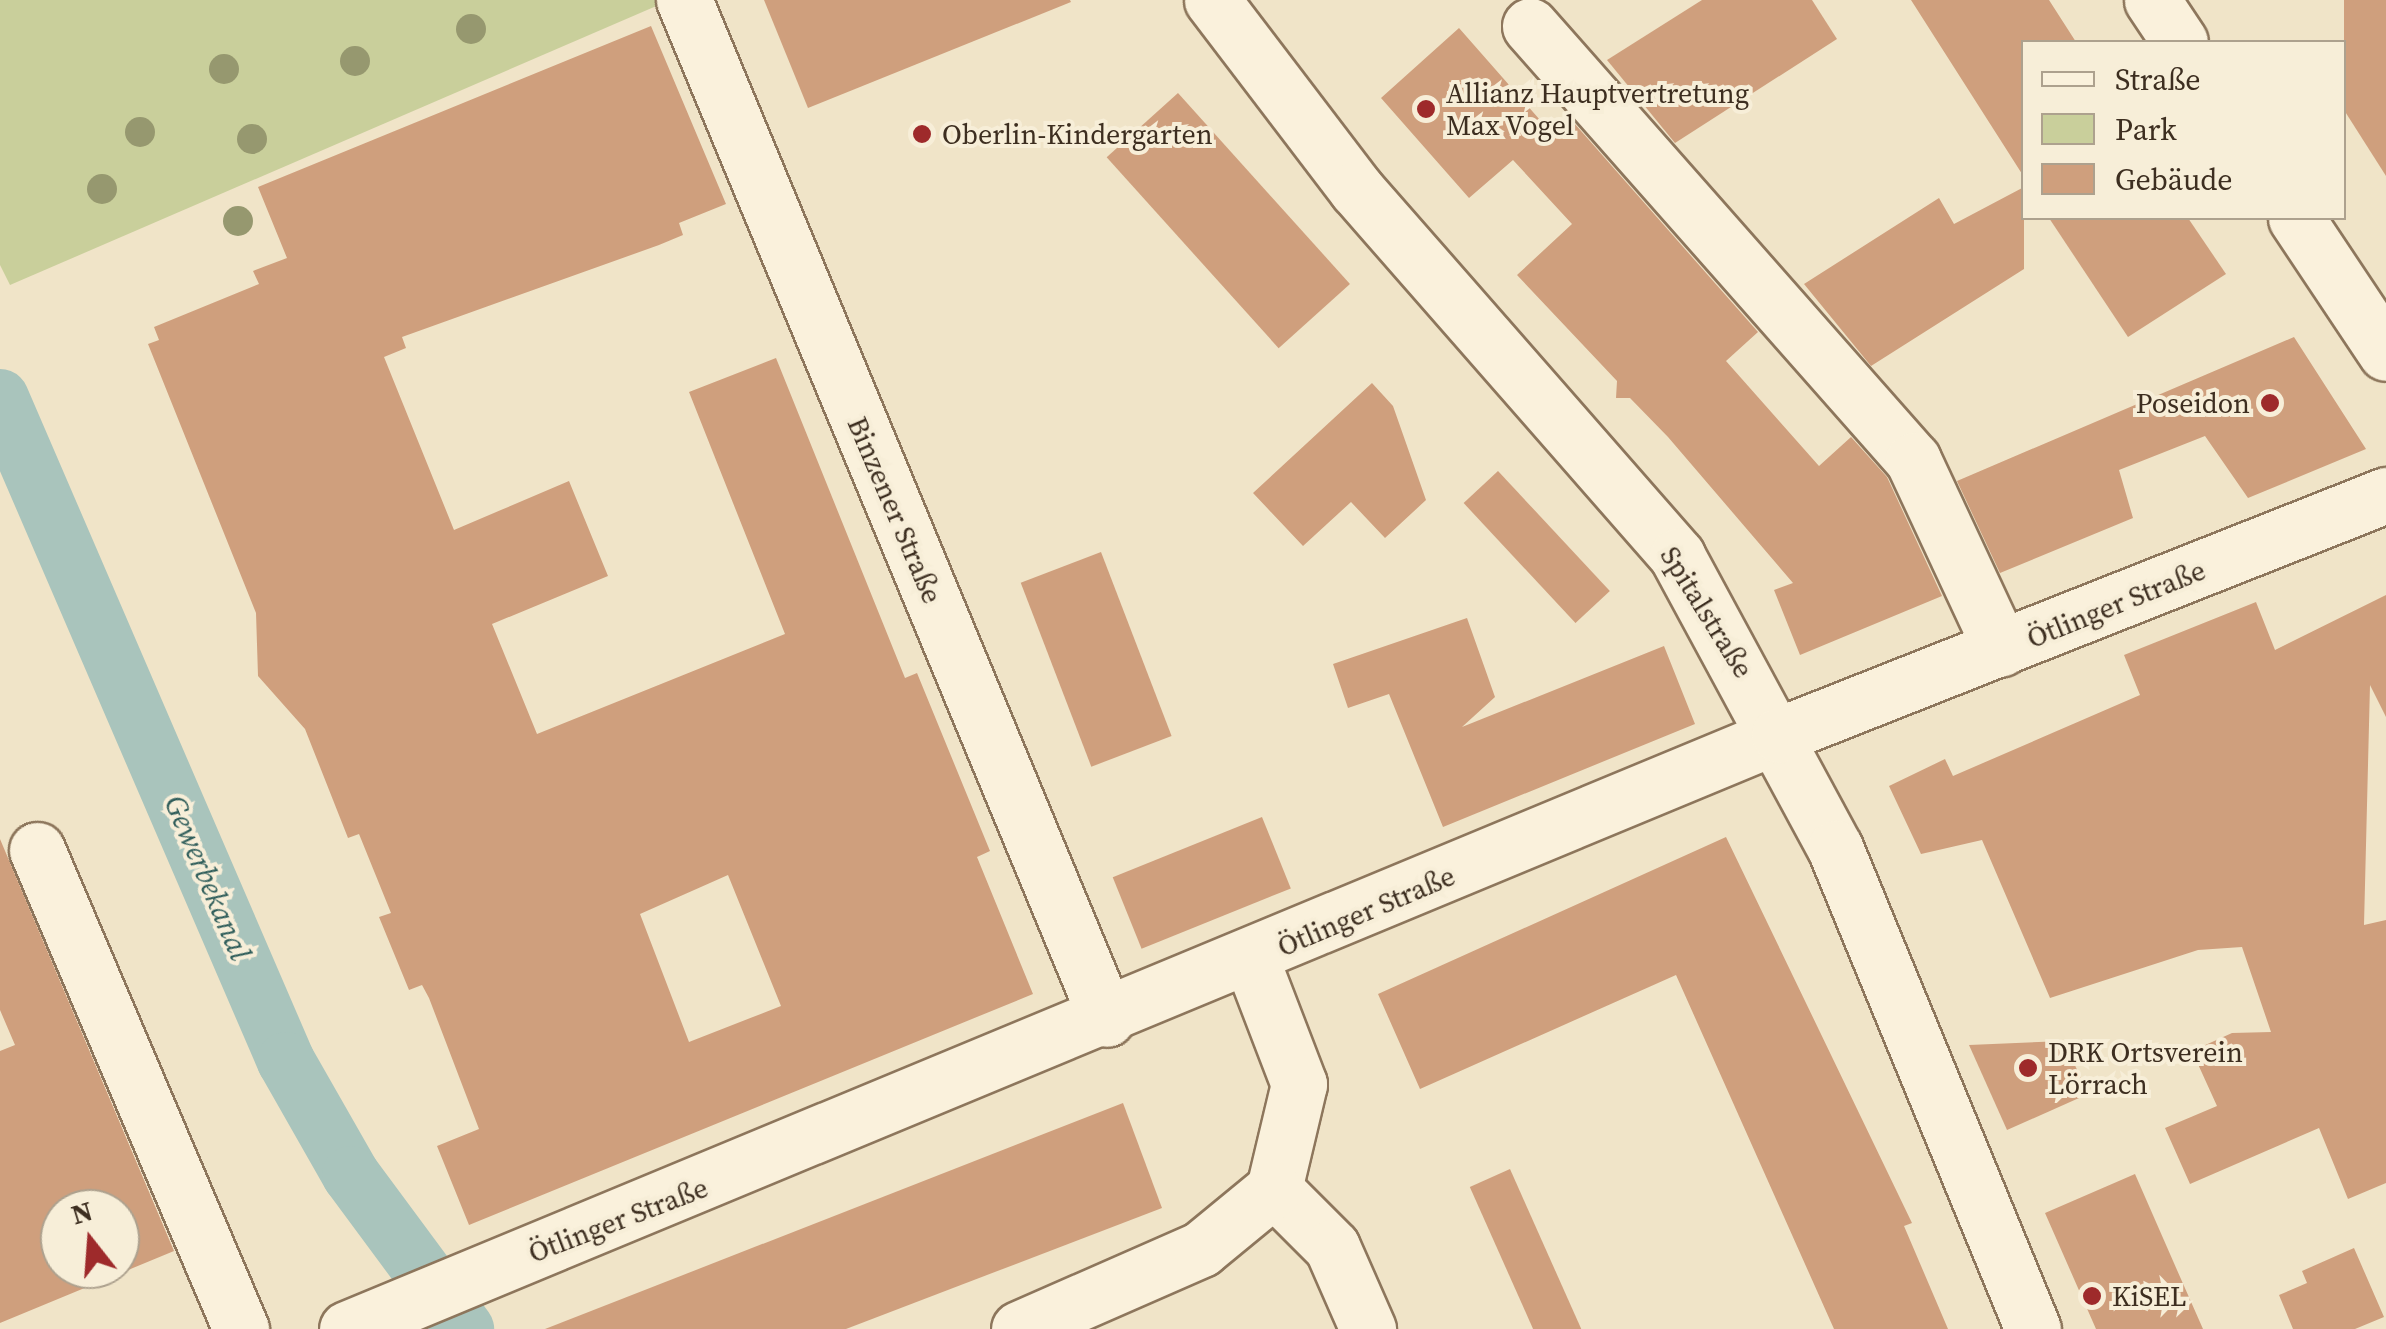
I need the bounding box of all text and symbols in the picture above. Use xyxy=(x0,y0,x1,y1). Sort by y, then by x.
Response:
legend xyxy=(2021,40,2346,220)
text: Straße xyxy=(2115,59,2201,100)
place label: Allianz Hauptvertretung Max Vogel xyxy=(1446,76,1749,142)
marker: Allianz Hauptvertretung Max Vogel xyxy=(1415,98,1437,120)
text: Park xyxy=(2115,109,2177,150)
place label: Oberlin-Kindergarten xyxy=(942,117,1213,151)
marker: Oberlin-Kindergarten xyxy=(911,123,933,145)
text: Gebäude xyxy=(2115,159,2233,200)
place label: Poseidon xyxy=(2136,386,2250,420)
marker: Poseidon xyxy=(2259,392,2281,414)
street label: Binzener Straße xyxy=(841,412,949,608)
street label: Spitalstraße xyxy=(1653,540,1761,684)
street label: Ötlinger Straße xyxy=(2022,553,2210,655)
water label: Gewerbekanal xyxy=(156,790,258,966)
street label: Ötlinger Straße xyxy=(1272,859,1460,963)
place label: DRK Ortsverein Lörrach xyxy=(2048,1035,2243,1101)
marker: DRK Ortsverein Lörrach xyxy=(2017,1057,2039,1079)
street label: Ötlinger Straße xyxy=(524,1170,712,1270)
north arrow xyxy=(40,1189,140,1289)
text: N xyxy=(67,1191,97,1233)
place label: KiSEL xyxy=(2112,1279,2187,1313)
marker: KiSEL xyxy=(2081,1285,2103,1307)

